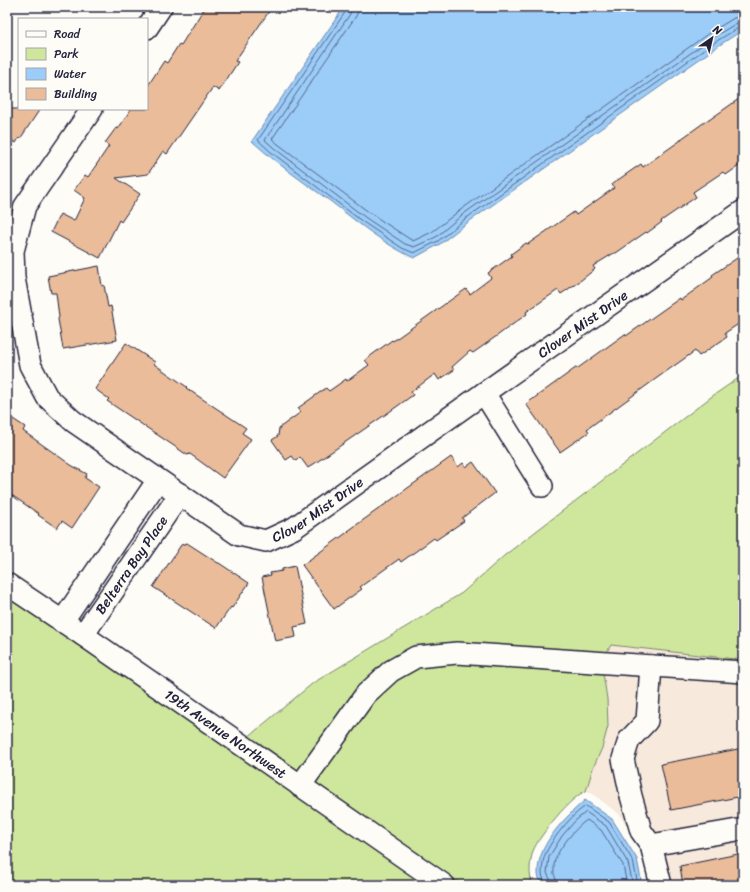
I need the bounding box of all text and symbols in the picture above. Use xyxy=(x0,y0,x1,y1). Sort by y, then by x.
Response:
legend xyxy=(18,18,148,110)
north arrow xyxy=(692,18,732,58)
text: N xyxy=(708,20,726,40)
text: Road xyxy=(54,23,81,45)
text: Park xyxy=(54,43,79,65)
text: Water xyxy=(54,63,87,85)
text: Building xyxy=(54,83,97,105)
street label: Clover Mist Drive xyxy=(532,283,633,365)
street label: Clover Mist Drive xyxy=(267,470,369,549)
street label: Belterra Bay Place xyxy=(88,510,174,620)
street label: 19th Avenue Northwest xyxy=(159,682,292,785)

